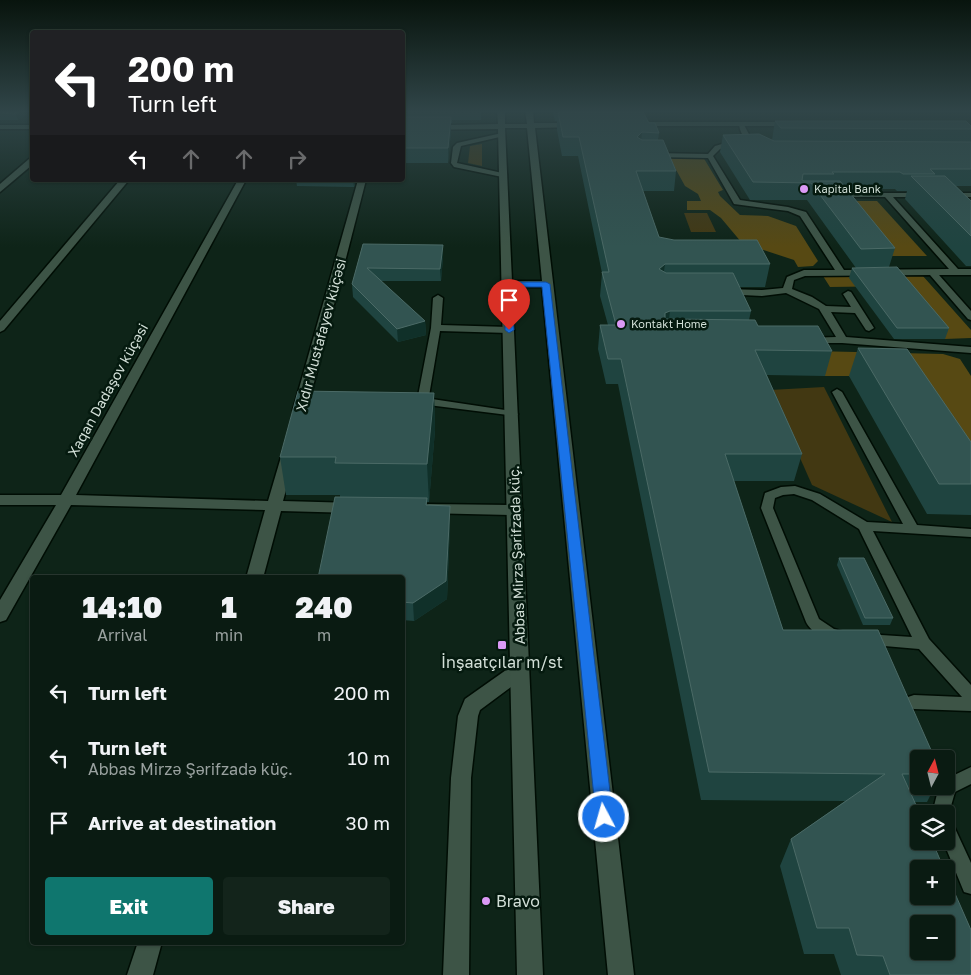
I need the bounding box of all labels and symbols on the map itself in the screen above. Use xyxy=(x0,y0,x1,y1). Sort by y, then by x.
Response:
place label: Kapital Bank xyxy=(814,182,881,195)
marker: Kapital Bank xyxy=(798,183,810,195)
street label: Xıdır Mustafayev küçəsi xyxy=(292,256,349,413)
pin xyxy=(488,279,530,330)
place label: Kontakt Home xyxy=(631,317,707,330)
marker: Kontakt Home xyxy=(615,318,627,330)
street label: Xaqan Dadaşov küçəsi xyxy=(64,320,151,459)
street label: Abbas Mirzə Şərifzadə küç. xyxy=(505,465,528,645)
marker: İnşaatçılar m/st xyxy=(496,639,508,651)
place label: İnşaatçılar m/st xyxy=(441,652,563,672)
north arrow xyxy=(910,750,955,795)
position arrow xyxy=(577,790,629,842)
place label: Bravo xyxy=(496,891,540,911)
marker: Bravo xyxy=(480,895,492,907)

